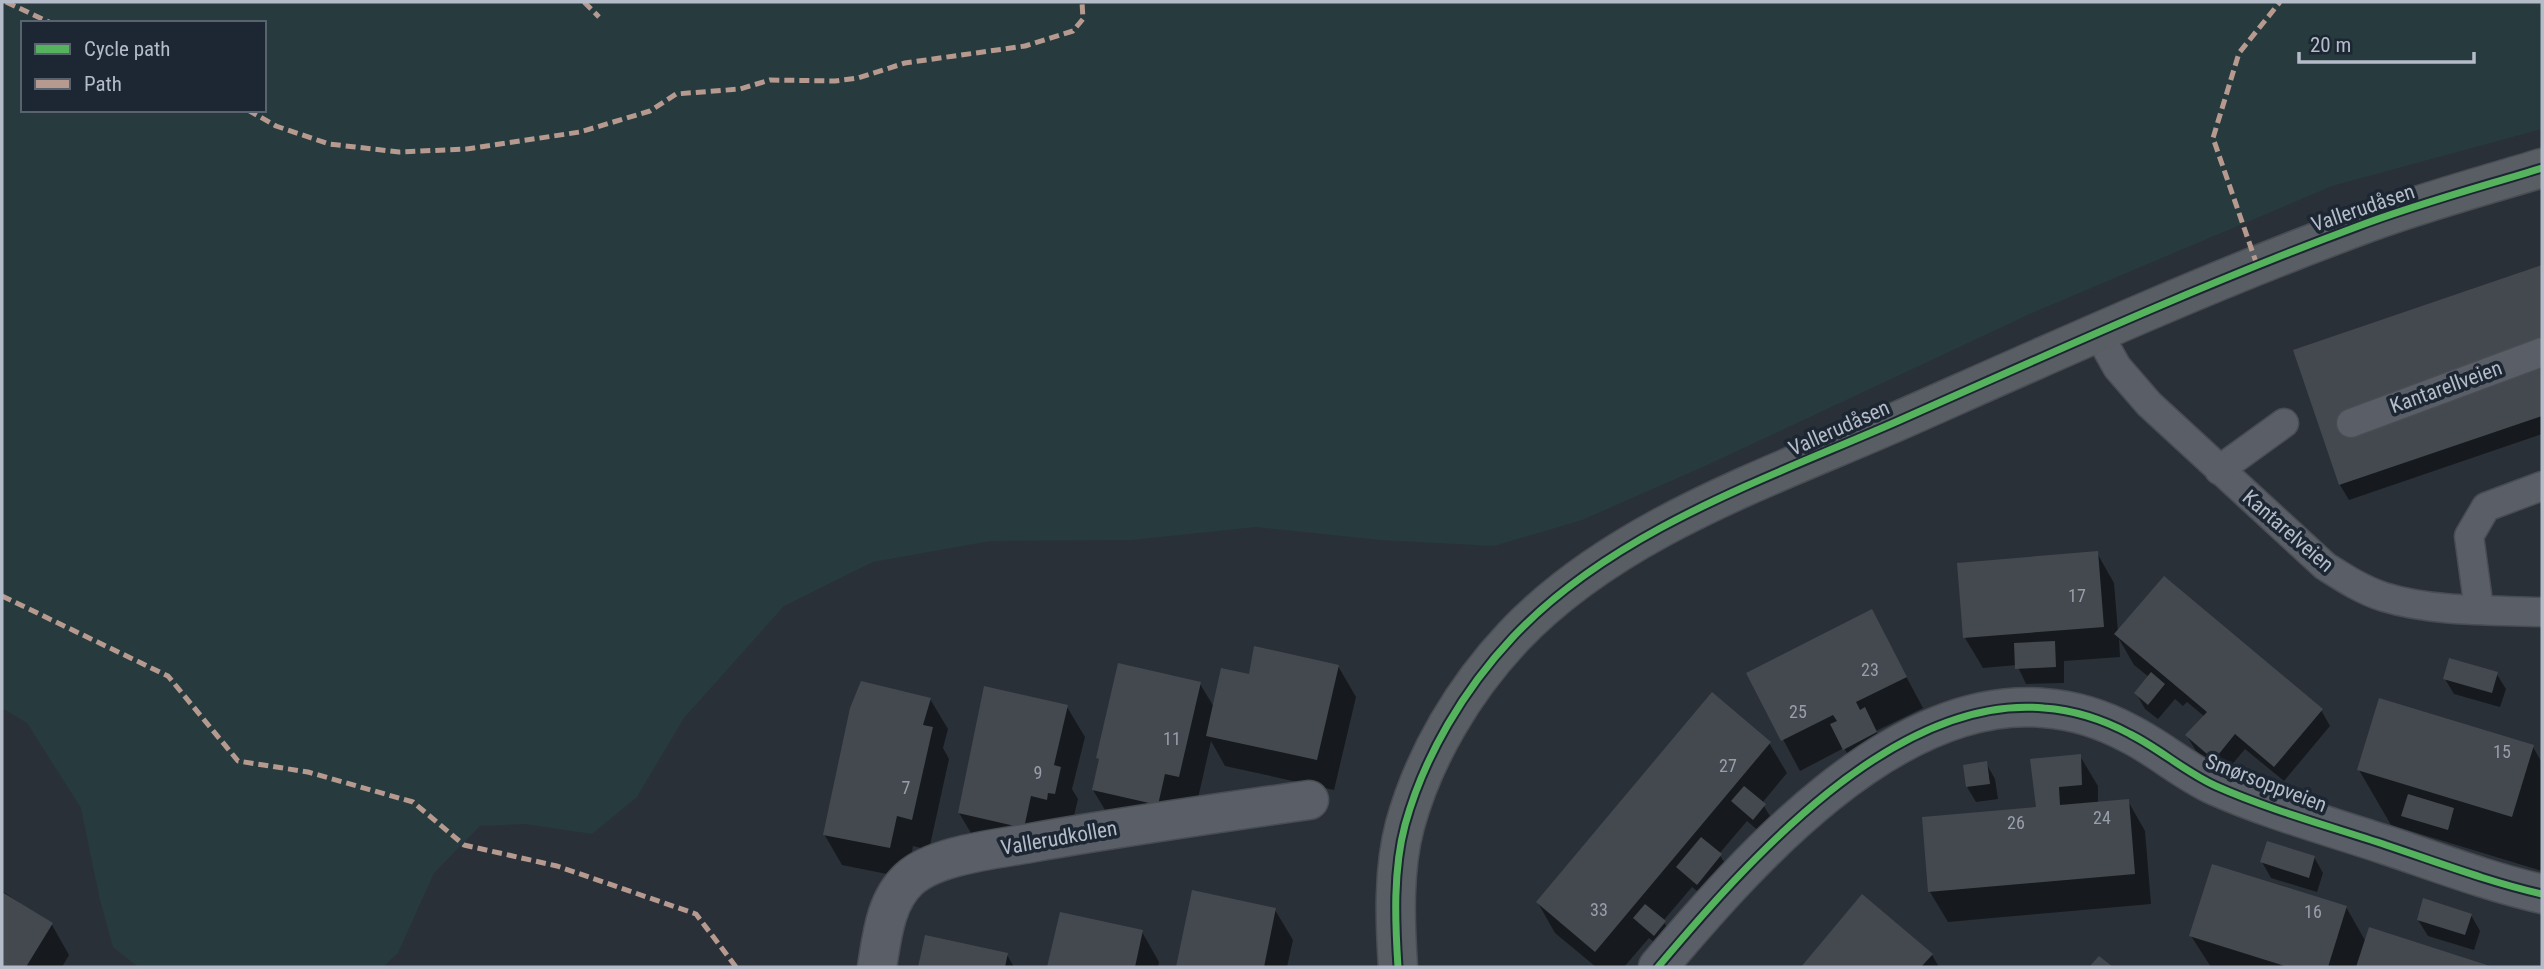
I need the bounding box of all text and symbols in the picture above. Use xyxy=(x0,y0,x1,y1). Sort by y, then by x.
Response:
legend xyxy=(21,21,266,112)
scale bar xyxy=(2299,21,2474,65)
text: 20 m xyxy=(2310,33,2351,57)
text: Cycle path xyxy=(84,37,170,61)
text: Path xyxy=(84,72,122,96)
street label: Vallerudåsen xyxy=(2308,179,2418,237)
street label: Kantarellveien xyxy=(2387,356,2505,418)
street label: Vallerudåsen xyxy=(1785,395,1893,461)
street label: Kantarelveien xyxy=(2238,485,2338,577)
house number: 17 xyxy=(2068,585,2086,606)
house number: 23 xyxy=(1861,659,1879,680)
house number: 25 xyxy=(1789,701,1807,722)
house number: 11 xyxy=(1163,728,1181,749)
house number: 15 xyxy=(2493,741,2511,762)
street label: Smørsoppveien xyxy=(2202,749,2330,817)
house number: 27 xyxy=(1719,755,1737,776)
house number: 9 xyxy=(1034,762,1042,783)
house number: 7 xyxy=(902,777,911,798)
house number: 24 xyxy=(2093,807,2111,828)
house number: 26 xyxy=(2007,812,2025,833)
street label: Vallerudkollen xyxy=(999,816,1119,860)
house number: 33 xyxy=(1590,899,1608,920)
house number: 16 xyxy=(2304,901,2322,922)

